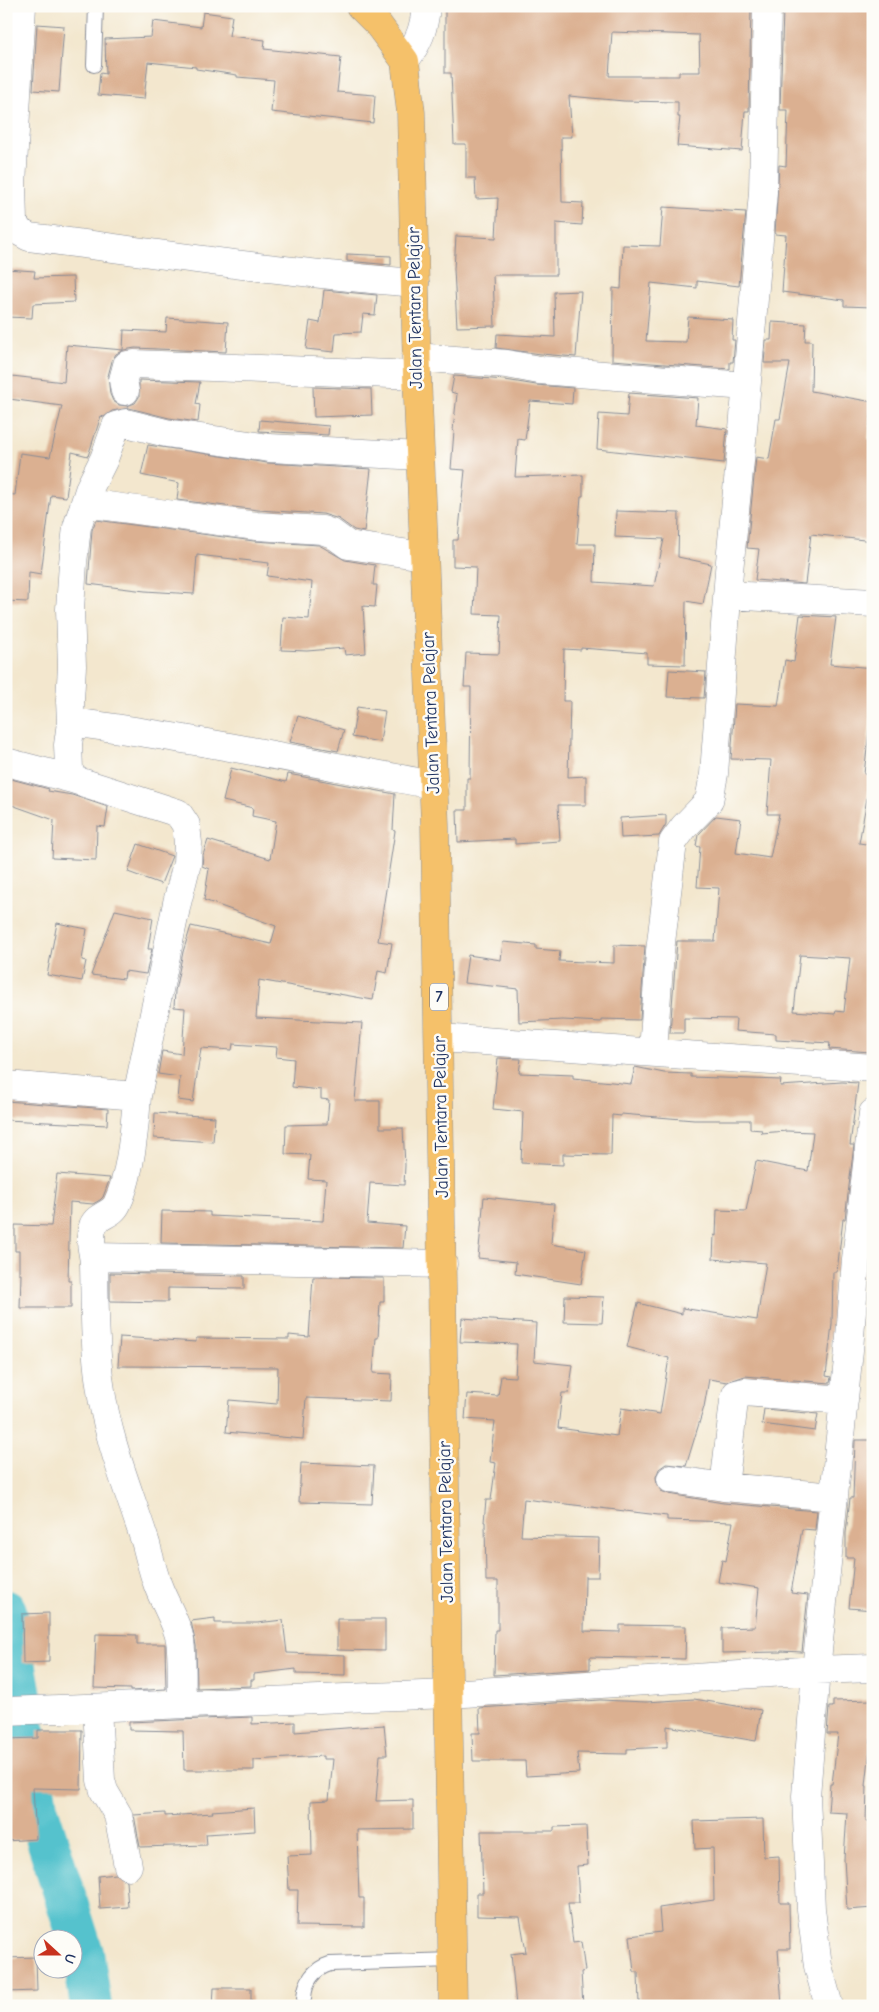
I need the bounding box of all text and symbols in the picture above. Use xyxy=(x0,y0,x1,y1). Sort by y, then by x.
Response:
street label: Jalan Tentara Pelajar xyxy=(403,226,427,389)
street label: Jalan Tentara Pelajar xyxy=(418,631,444,794)
road number: 7 xyxy=(430,984,448,1010)
street label: Jalan Tentara Pelajar xyxy=(429,1035,453,1198)
street label: Jalan Tentara Pelajar xyxy=(434,1440,458,1603)
north arrow xyxy=(32,1930,82,1980)
text: U xyxy=(60,1951,79,1966)

